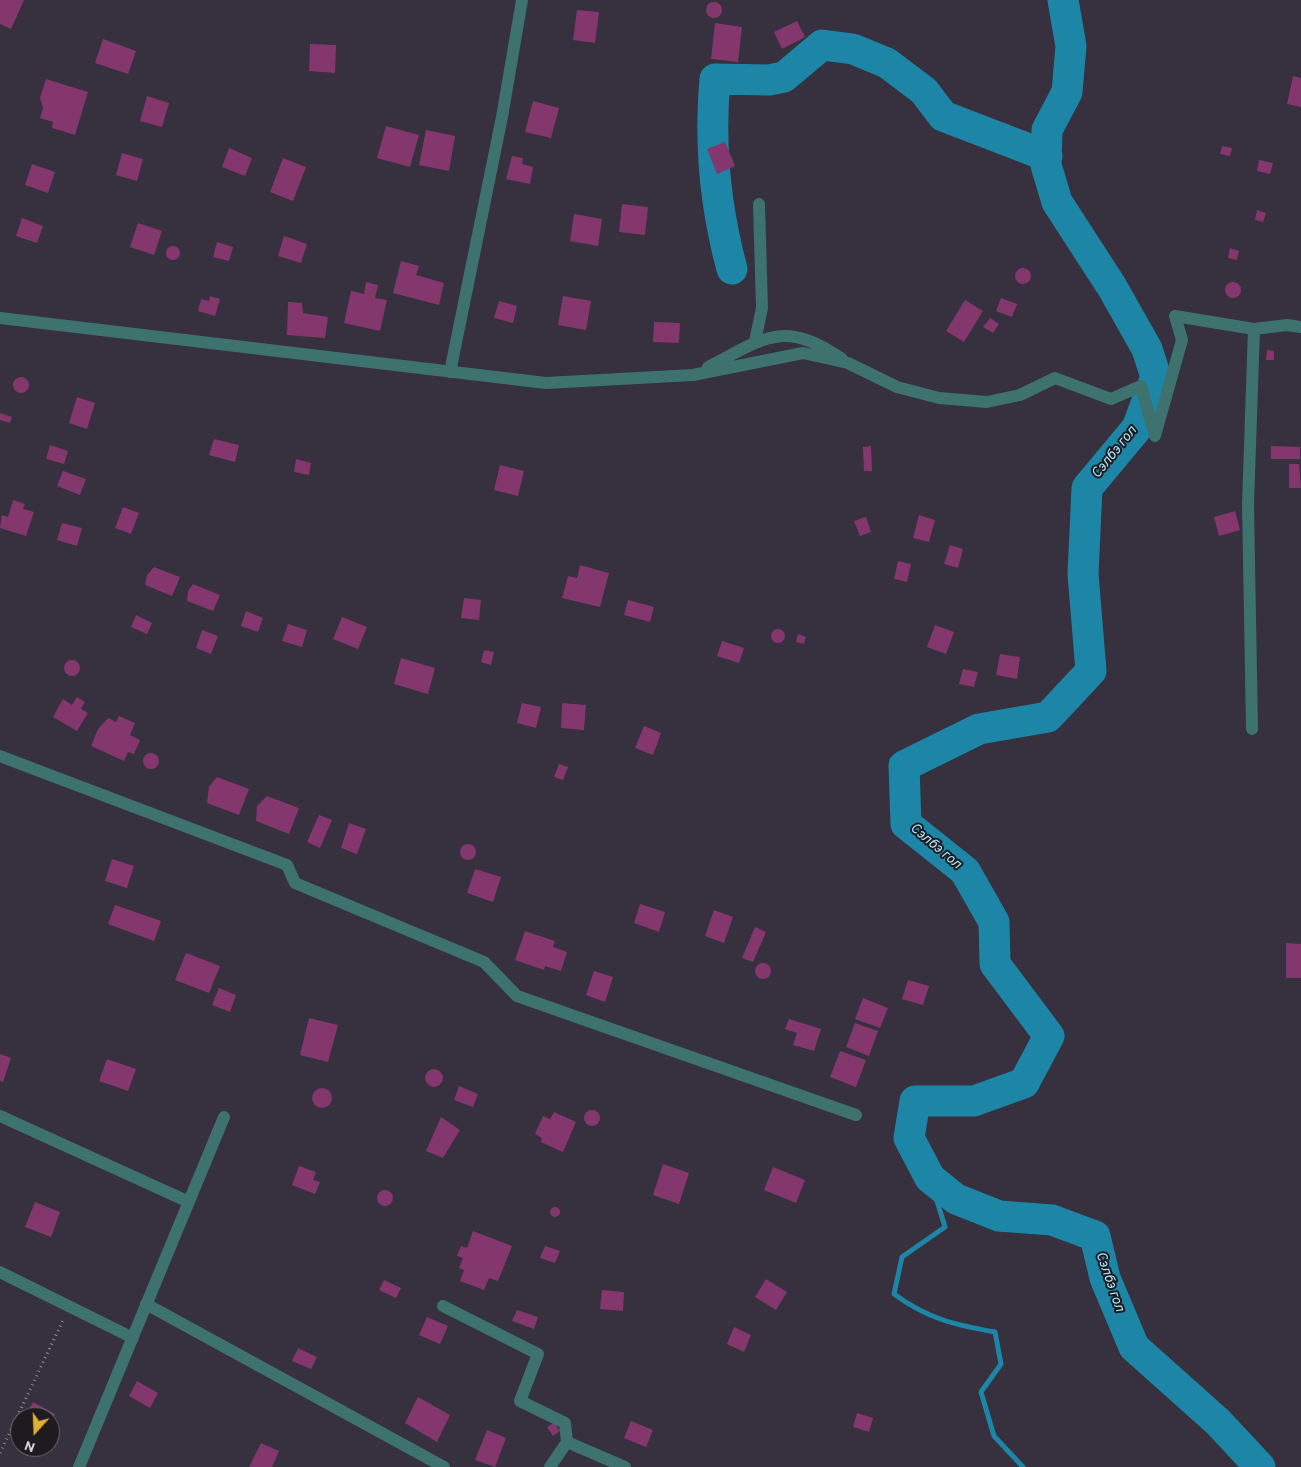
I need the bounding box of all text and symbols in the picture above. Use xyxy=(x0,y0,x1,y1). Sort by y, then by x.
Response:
water label: Сэлбэ гол xyxy=(1089,424,1141,482)
water label: Сэлбэ гол xyxy=(906,821,964,873)
water label: Сэлбэ гол xyxy=(1091,1250,1127,1314)
north arrow xyxy=(10,1407,60,1457)
text: N xyxy=(22,1436,38,1455)

